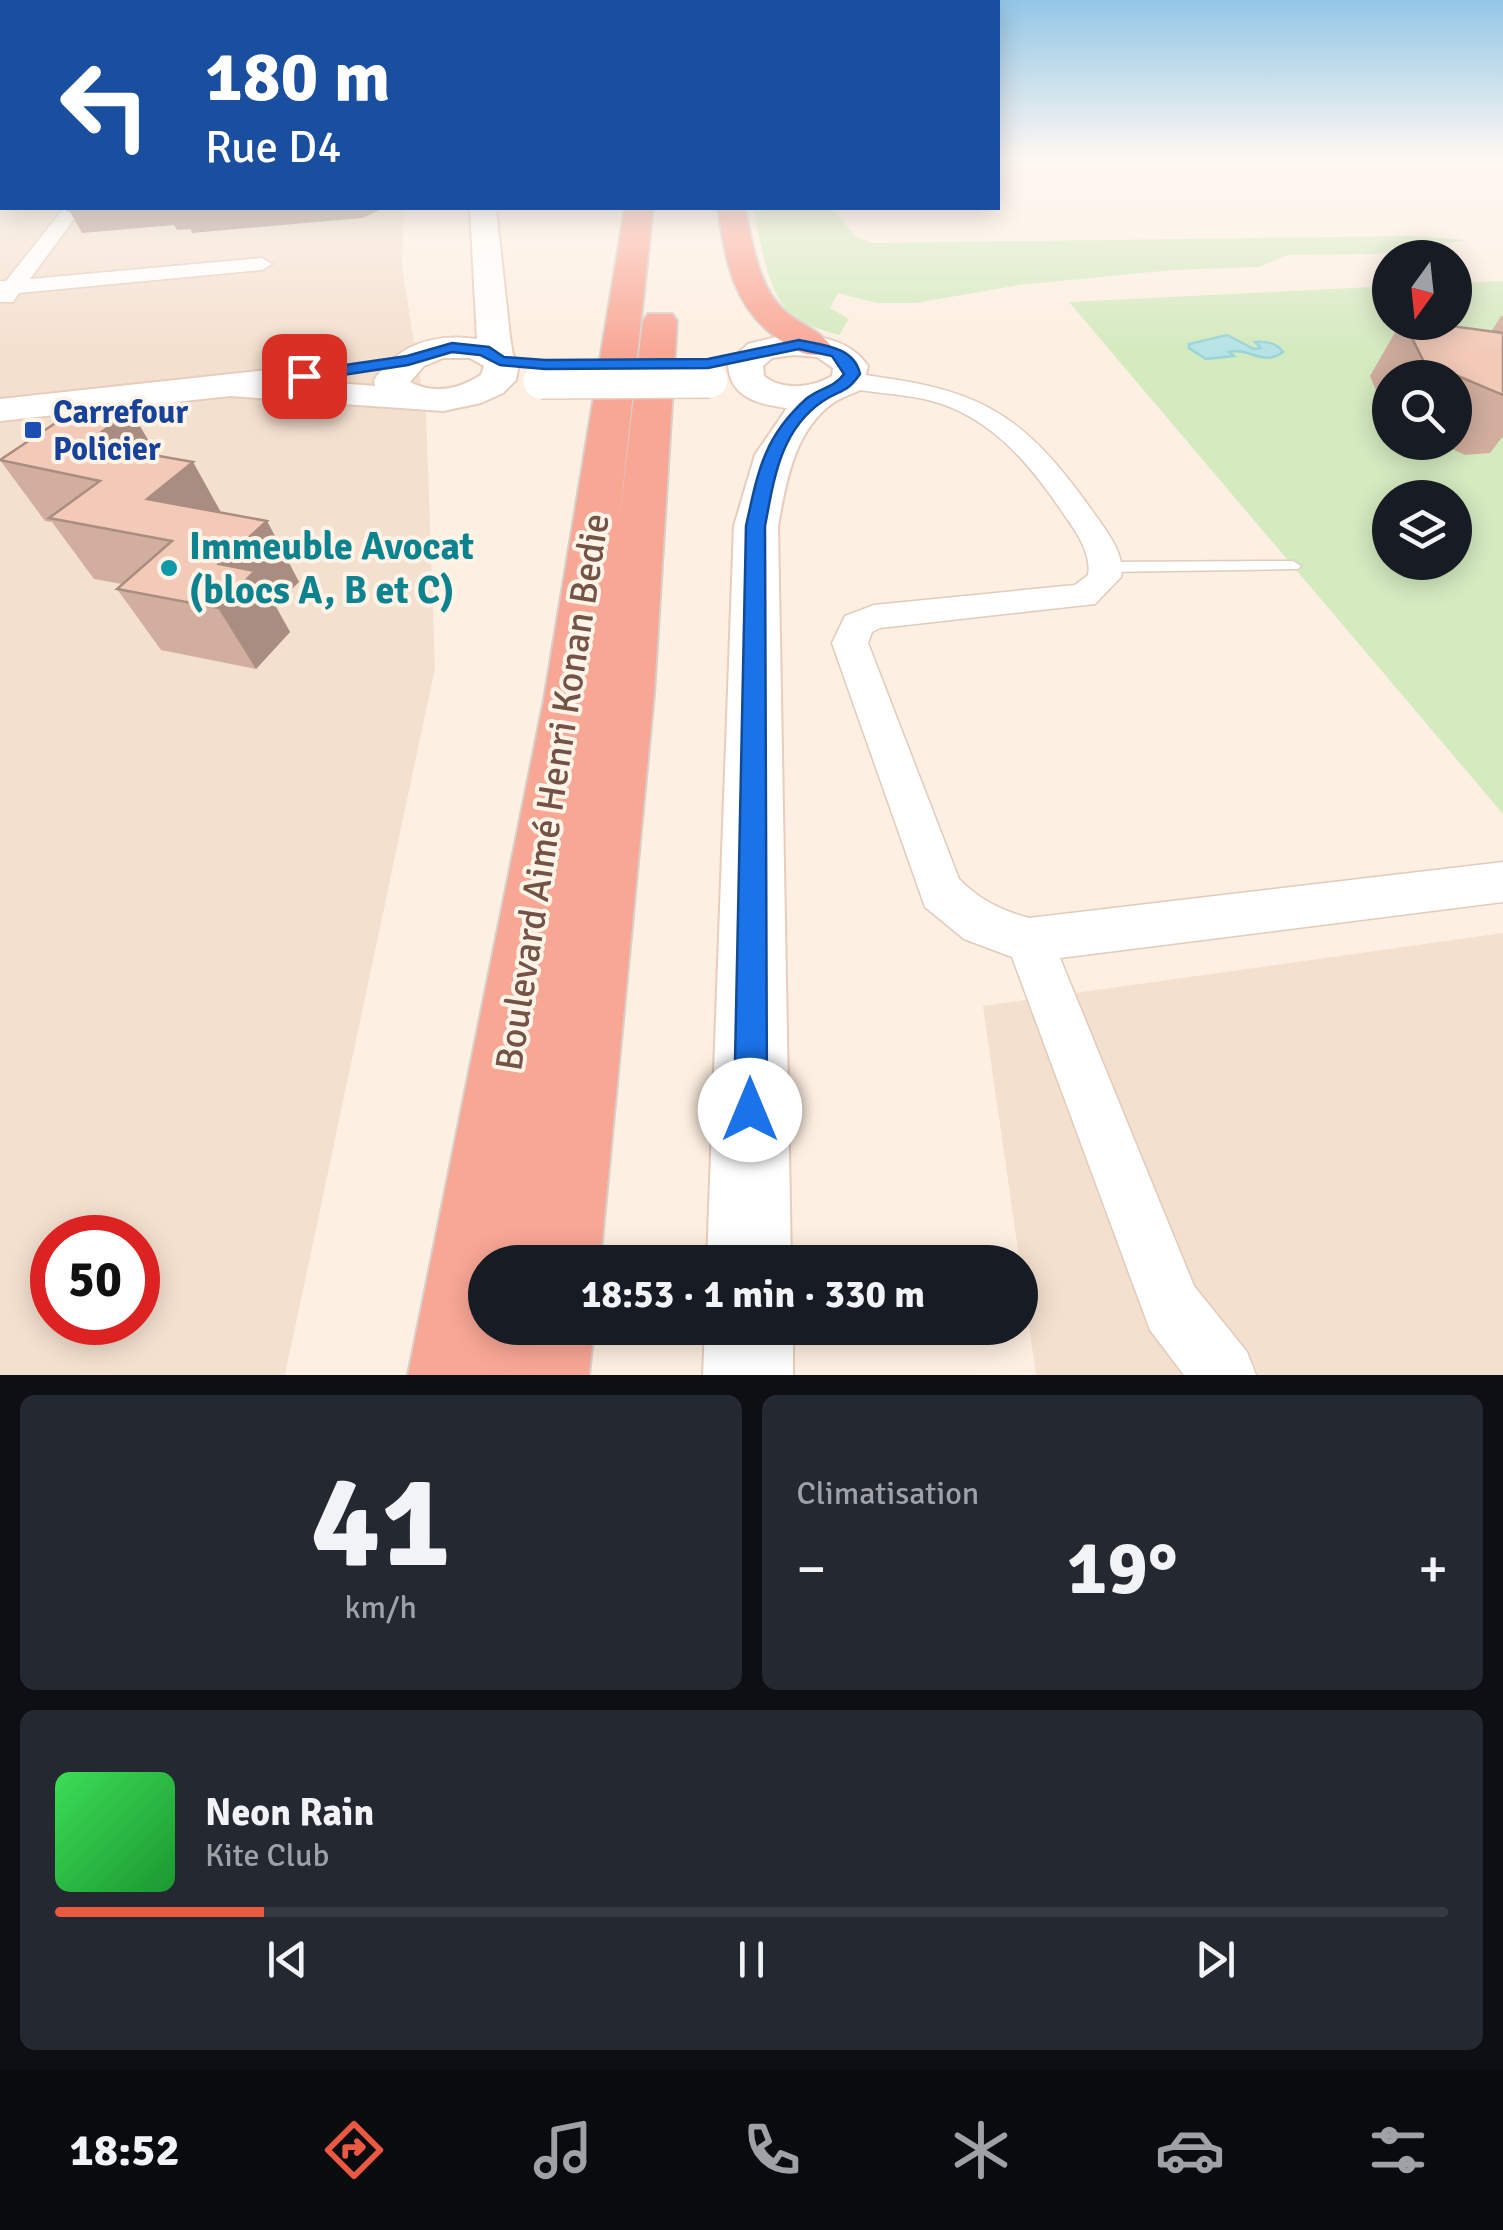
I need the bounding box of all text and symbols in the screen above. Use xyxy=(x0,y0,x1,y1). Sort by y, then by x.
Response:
text: 180 m xyxy=(205,34,390,120)
icon: left xyxy=(40,40,170,170)
text: Rue D4 xyxy=(205,120,341,175)
north arrow xyxy=(1372,240,1472,340)
map controls xyxy=(1372,240,1472,580)
pin xyxy=(262,334,347,419)
icon: arrive xyxy=(277,349,332,404)
button: search xyxy=(1372,360,1472,460)
place label: Carrefour Policier xyxy=(53,393,188,469)
marker: Carrefour Policier xyxy=(22,419,44,441)
button: layers xyxy=(1372,480,1472,580)
street label: Boulevard Aimé Henri Konan Bedie xyxy=(485,510,620,1074)
place label: Immeuble Avocat (blocs A, B et C) xyxy=(189,523,474,614)
marker: Immeuble Avocat (blocs A, B et C) xyxy=(158,557,180,579)
position arrow xyxy=(698,1058,802,1162)
speed limit sign: 50 xyxy=(30,1215,160,1345)
text: 18:53 · 1 min · 330 m xyxy=(581,1271,925,1318)
text: 41 xyxy=(311,1443,451,1603)
text: Climatisation xyxy=(797,1474,979,1513)
text: 19° xyxy=(1067,1522,1178,1615)
text: − xyxy=(797,1535,826,1603)
text: + xyxy=(1418,1535,1448,1603)
text: km/h xyxy=(345,1588,417,1627)
text: Neon Rain xyxy=(205,1789,374,1836)
text: Kite Club xyxy=(205,1836,329,1875)
icon: previous xyxy=(260,1932,315,1987)
icon: pause xyxy=(724,1932,779,1987)
icon: next xyxy=(1188,1932,1243,1987)
icon: directions xyxy=(319,2115,389,2185)
icon: music xyxy=(528,2115,598,2185)
icon: phone xyxy=(737,2115,807,2185)
icon: climate xyxy=(946,2115,1016,2185)
icon: car xyxy=(1155,2115,1225,2185)
icon: filters xyxy=(1363,2115,1433,2185)
text: 18:52 xyxy=(69,2123,180,2178)

